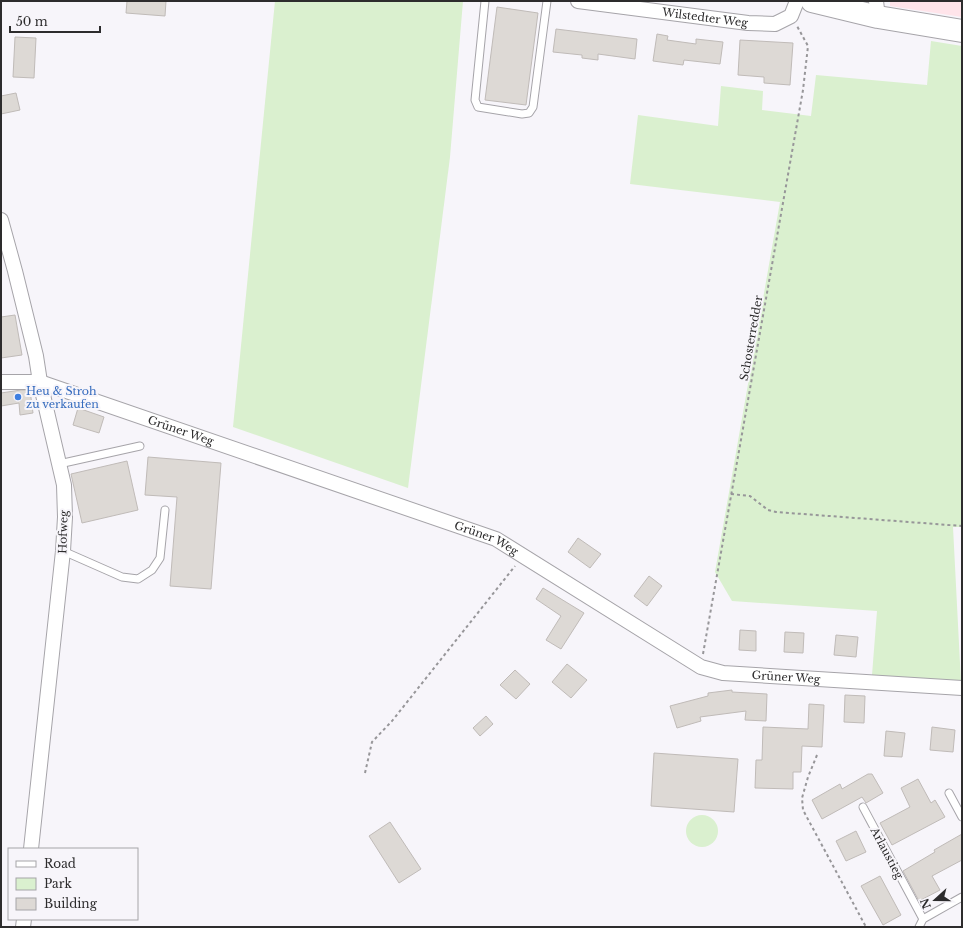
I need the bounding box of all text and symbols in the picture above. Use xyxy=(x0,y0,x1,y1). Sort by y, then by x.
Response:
street label: Wilstedter Weg xyxy=(660,5,749,30)
scale bar xyxy=(10,8,100,34)
text: 50 m xyxy=(16,14,48,29)
street label: Schosterredder xyxy=(737,294,766,382)
place label: Heu & Stroh zu verkaufen xyxy=(26,384,99,411)
marker: Heu & Stroh zu verkaufen xyxy=(13,392,23,402)
street label: Grüner Weg xyxy=(146,413,216,448)
street label: Hofweg xyxy=(55,510,71,554)
street label: Grüner Weg xyxy=(452,518,521,558)
street label: Grüner Weg xyxy=(751,668,821,686)
street label: Arlaustieg xyxy=(867,824,907,882)
legend xyxy=(8,848,138,920)
text: Road xyxy=(44,856,76,871)
text: Park xyxy=(44,876,72,891)
north arrow xyxy=(915,880,955,920)
text: Building xyxy=(44,896,98,911)
text: N xyxy=(917,896,934,911)

